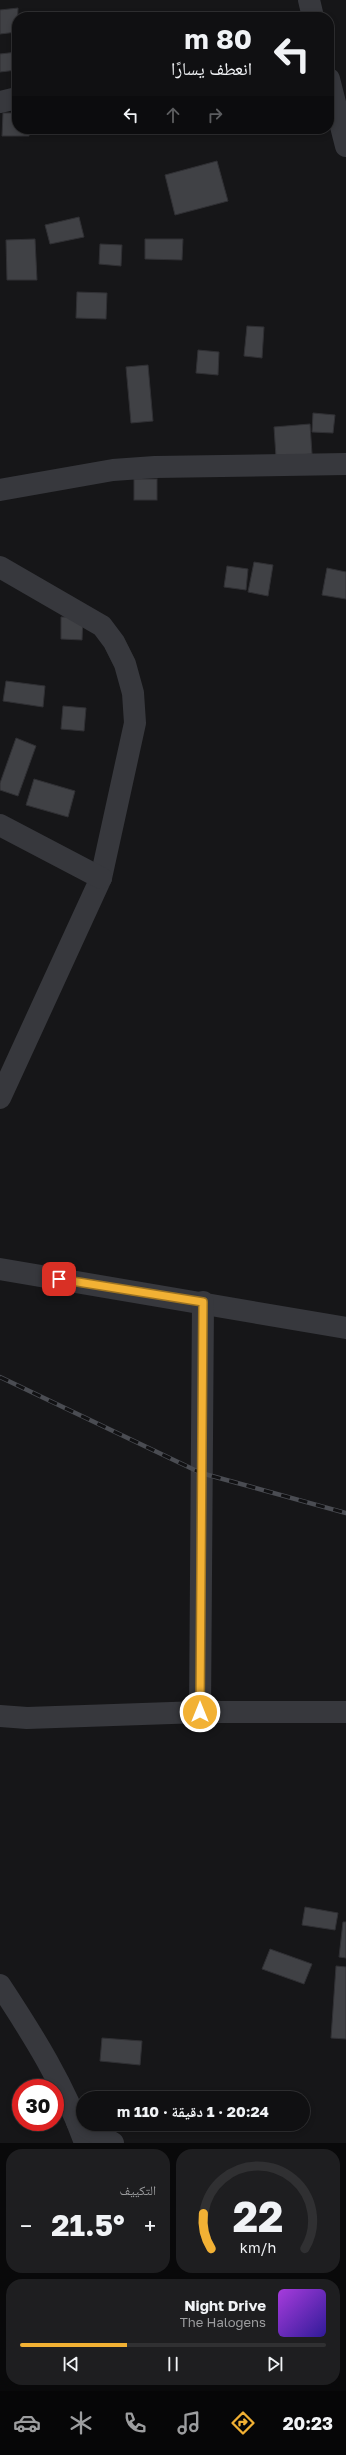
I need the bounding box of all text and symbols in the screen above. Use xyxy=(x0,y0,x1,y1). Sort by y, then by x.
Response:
text: 80 m xyxy=(184,22,252,55)
icon: left xyxy=(266,28,318,80)
text: انعطف يسارًا xyxy=(171,57,252,79)
icon: left xyxy=(120,104,142,126)
icon: ahead xyxy=(162,104,184,126)
icon: right xyxy=(204,104,226,126)
pin xyxy=(42,1262,76,1296)
icon: arrive xyxy=(48,1268,70,1290)
position arrow xyxy=(179,1691,221,1733)
speed limit sign: 30 xyxy=(12,2079,64,2131)
text: 20:24 · 1 دقيقة · 110 m xyxy=(117,2102,269,2120)
text: التكييف xyxy=(120,2182,156,2198)
text: 22 xyxy=(233,2191,283,2241)
text: 21.5° xyxy=(51,2207,125,2243)
text: − xyxy=(20,2212,32,2239)
text: + xyxy=(144,2212,156,2239)
text: km/h xyxy=(240,2239,276,2256)
text: Night Drive xyxy=(184,2296,266,2314)
text: The Halogens xyxy=(180,2314,266,2330)
icon: previous xyxy=(60,2353,82,2375)
icon: pause xyxy=(162,2353,184,2375)
icon: next xyxy=(264,2353,286,2375)
icon: car xyxy=(13,2409,41,2437)
icon: climate xyxy=(67,2409,95,2437)
icon: phone xyxy=(121,2409,149,2437)
icon: music xyxy=(175,2409,203,2437)
icon: directions xyxy=(229,2409,257,2437)
text: 20:23 xyxy=(283,2412,333,2434)

